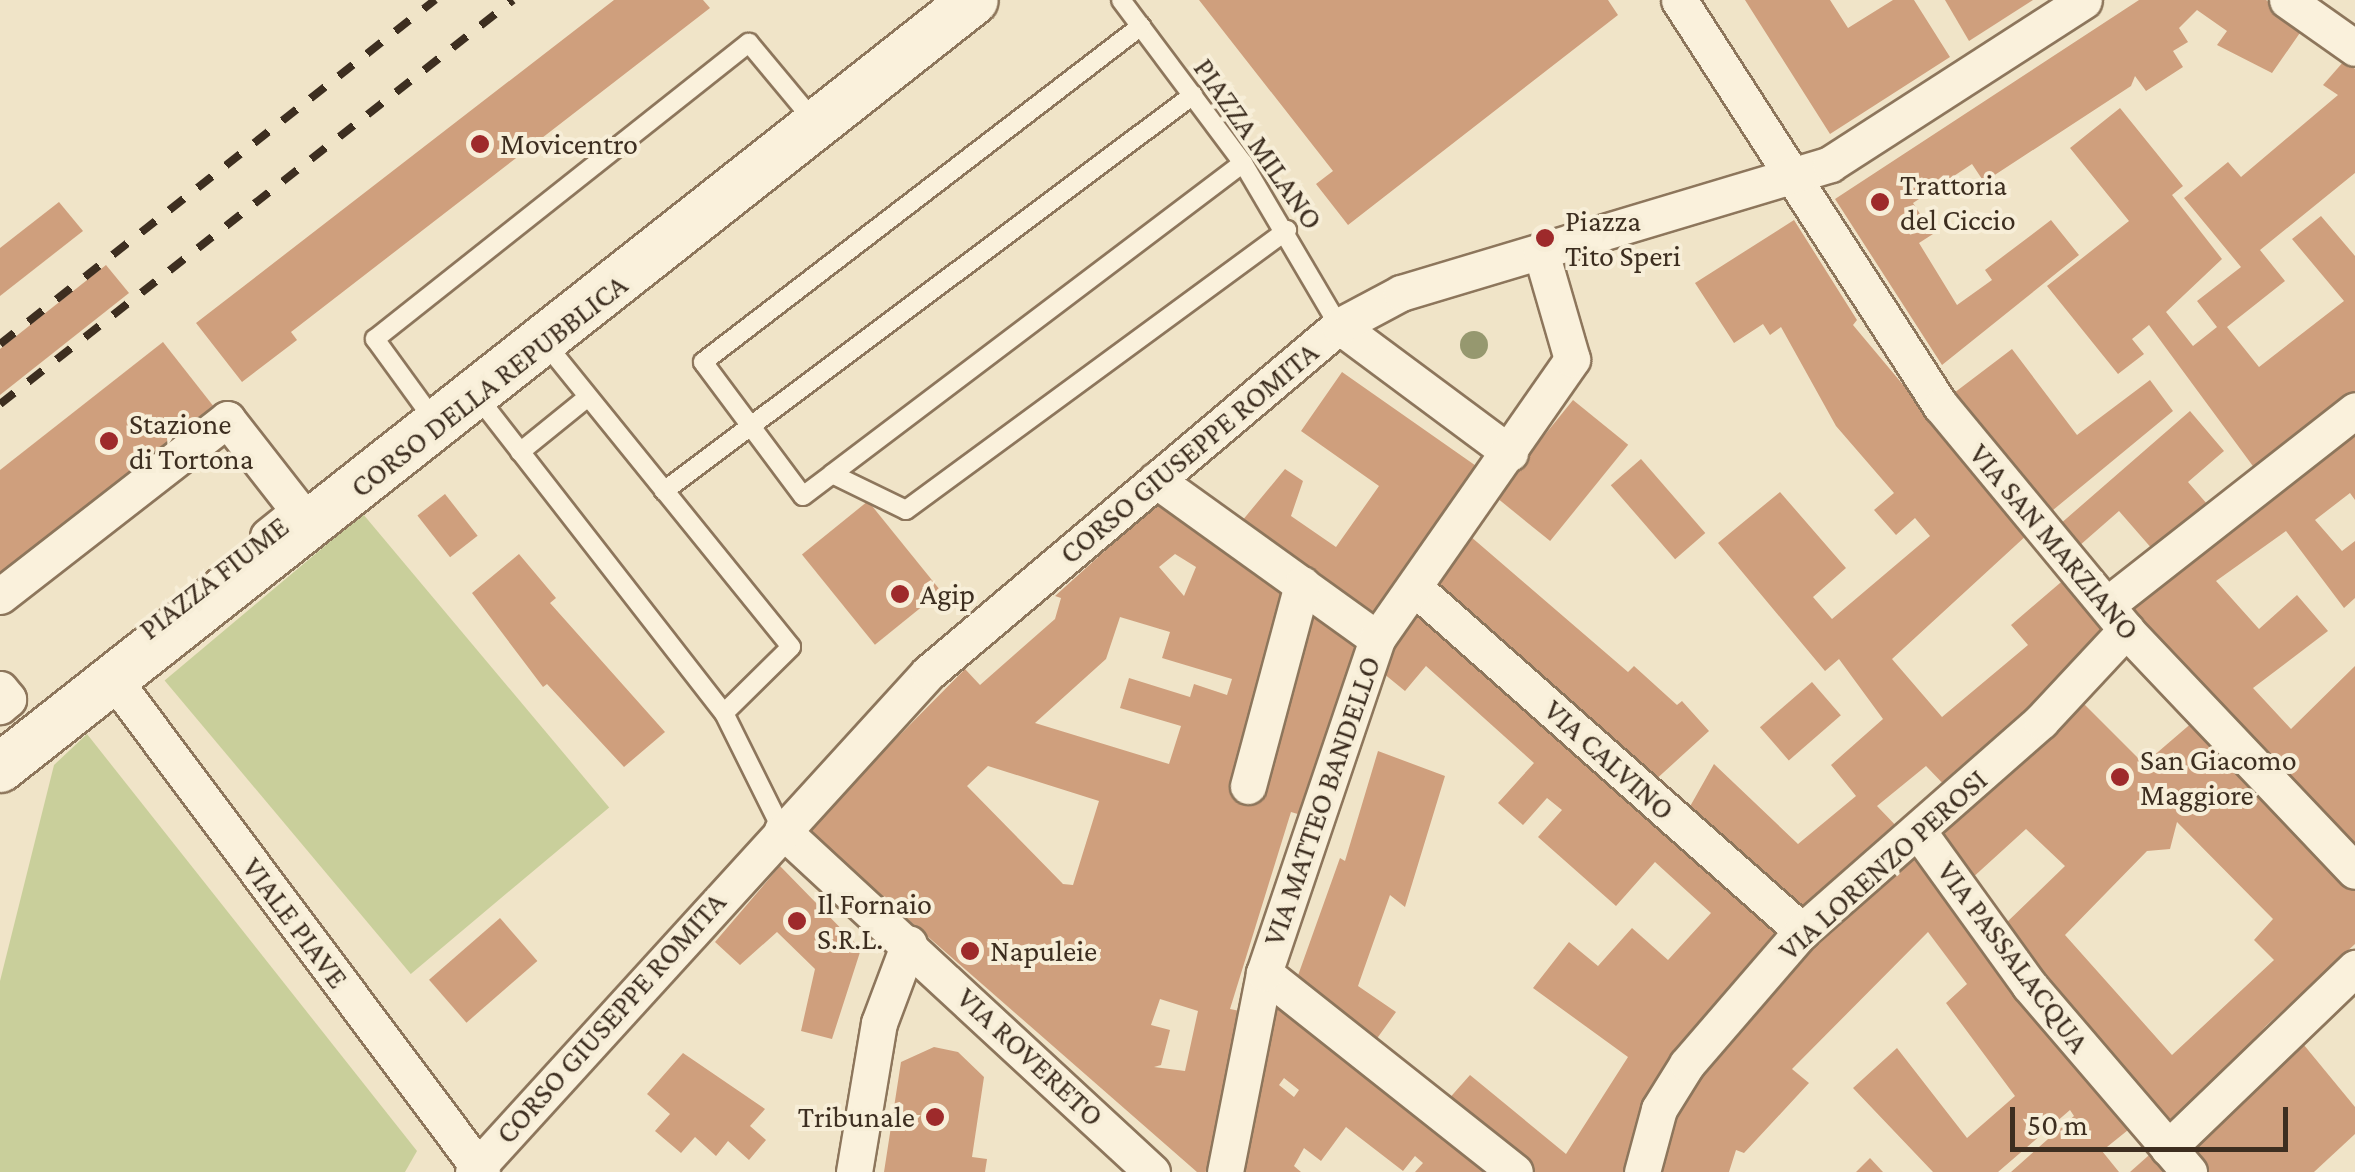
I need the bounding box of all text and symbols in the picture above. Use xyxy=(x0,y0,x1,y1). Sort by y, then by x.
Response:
street label: PIAZZA MILANO xyxy=(1186,51,1330,237)
place label: Movicentro xyxy=(500,126,638,162)
marker: Movicentro xyxy=(469,133,491,155)
place label: Trattoria del Ciccio xyxy=(1900,167,2016,238)
marker: Trattoria del Ciccio xyxy=(1869,191,1891,213)
place label: Piazza Tito Speri xyxy=(1565,203,1681,274)
marker: Piazza Tito Speri xyxy=(1534,227,1556,249)
street label: CORSO DELLA REPUBBLICA xyxy=(343,267,635,505)
street label: CORSO GIUSEPPE ROMITA xyxy=(1052,334,1326,572)
place label: Stazione di Tortona xyxy=(129,406,254,476)
marker: Stazione di Tortona xyxy=(98,430,120,452)
street label: VIA SAN MARZIANO xyxy=(1961,436,2147,648)
street label: PIAZZA FIUME xyxy=(132,509,296,647)
place label: Agip xyxy=(920,576,975,612)
marker: Agip xyxy=(889,583,911,605)
street label: VIA MATTEO BANDELLO xyxy=(1256,652,1388,950)
street label: VIA CALVINO xyxy=(1536,692,1682,828)
place label: San Giacomo Maggiore xyxy=(2140,742,2297,812)
street label: VIA LORENZO PEROSI xyxy=(1771,762,1995,968)
marker: San Giacomo Maggiore xyxy=(2109,766,2131,788)
street label: VIALE PIAVE xyxy=(234,851,356,995)
street label: VIA PASSALACQUA xyxy=(1929,854,2097,1060)
street label: CORSO GIUSEPPE ROMITA xyxy=(488,885,734,1151)
place label: Il Fornaio S.R.L. xyxy=(817,886,932,956)
marker: Il Fornaio S.R.L. xyxy=(786,910,808,932)
place label: Napuleie xyxy=(990,933,1097,969)
marker: Napuleie xyxy=(959,940,981,962)
street label: VIA ROVERETO xyxy=(949,980,1111,1134)
scale bar xyxy=(2015,1087,2292,1149)
place label: Tribunale xyxy=(798,1099,915,1135)
marker: Tribunale xyxy=(924,1106,946,1128)
text: 50 m xyxy=(2027,1108,2088,1141)

